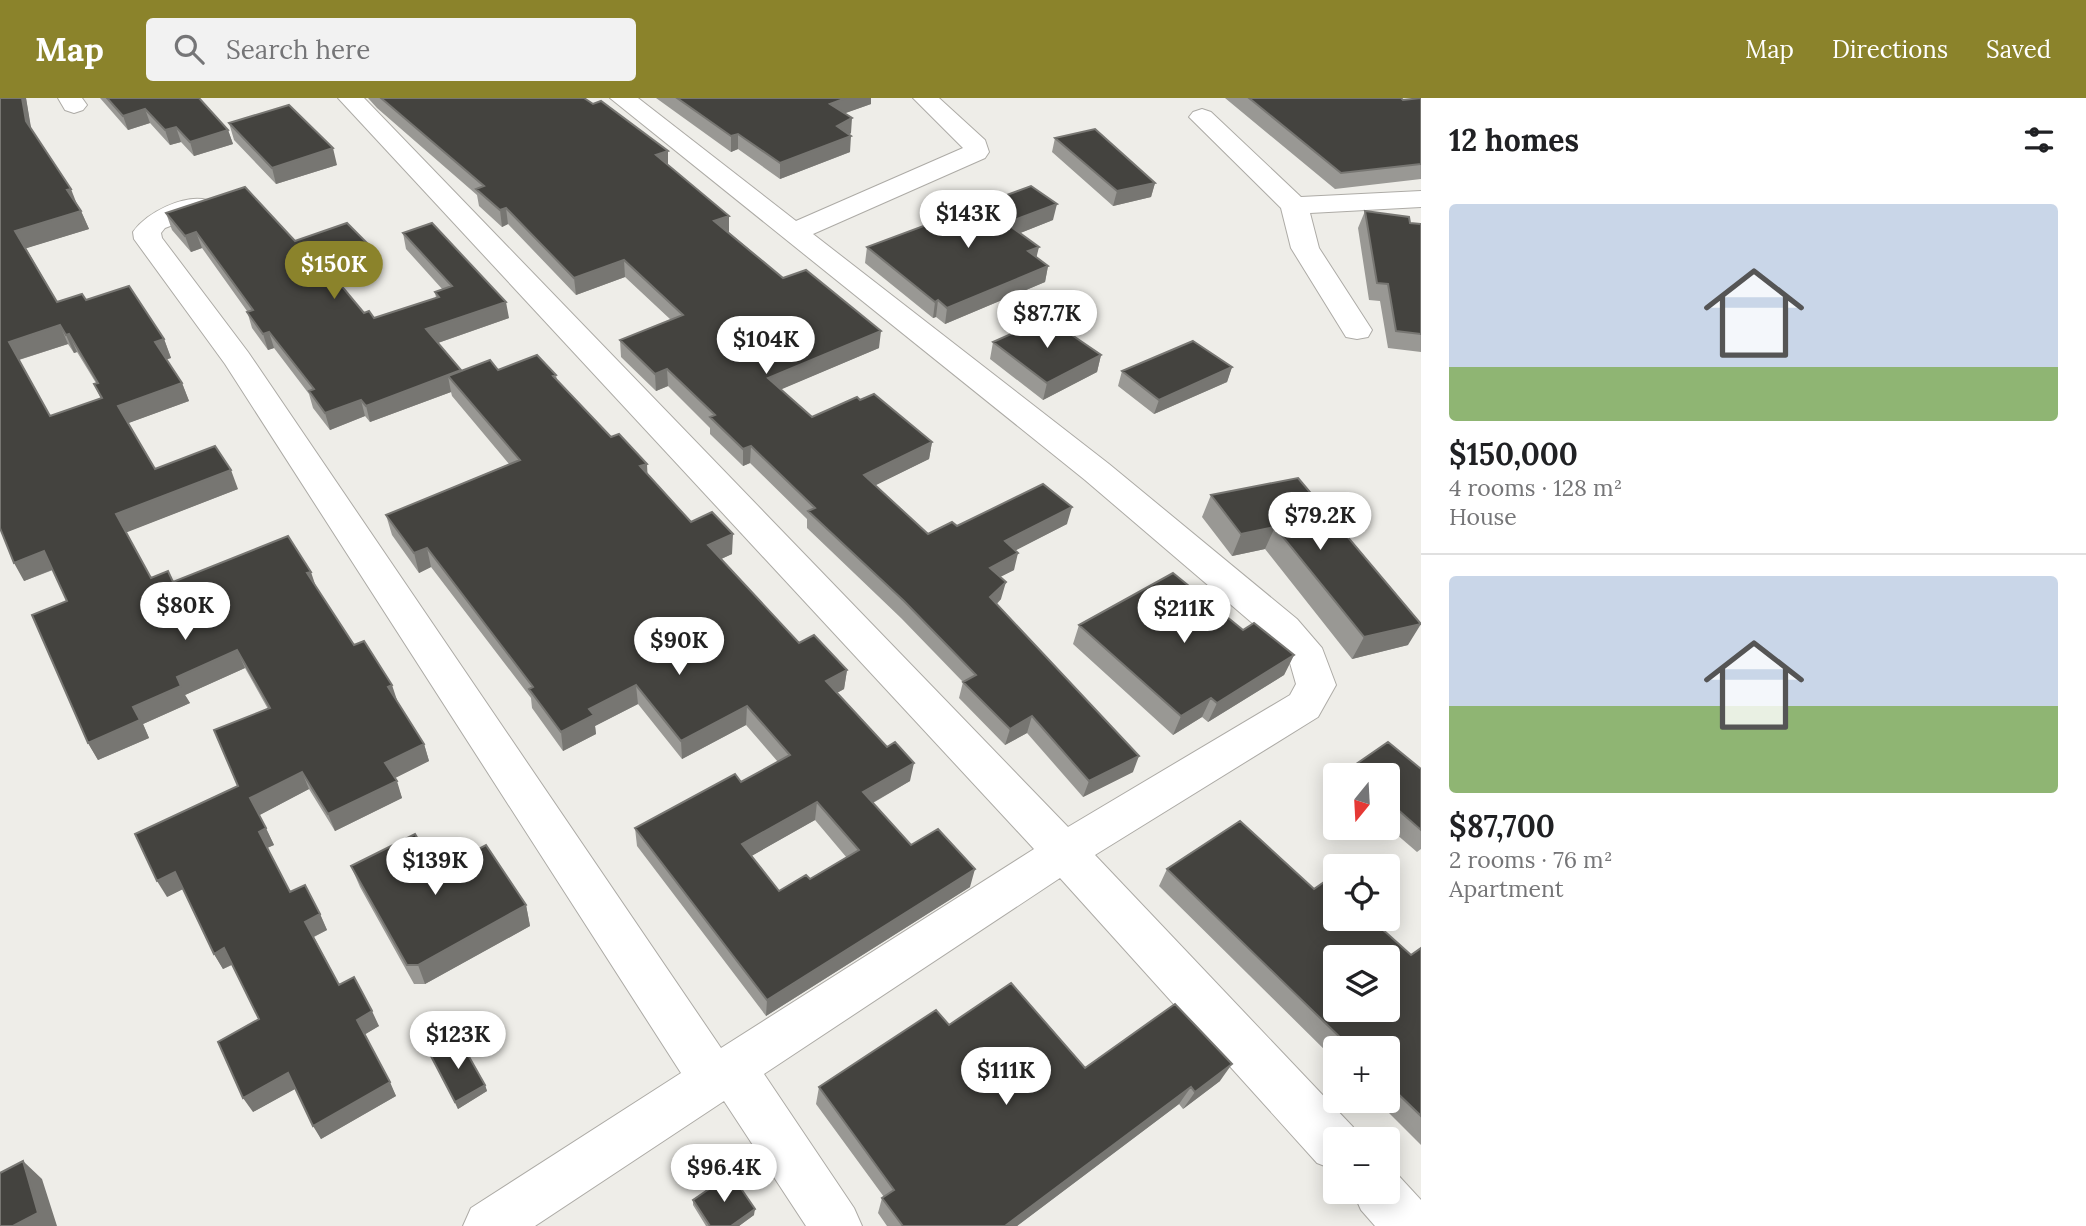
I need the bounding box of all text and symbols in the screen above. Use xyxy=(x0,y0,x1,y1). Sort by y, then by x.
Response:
search box xyxy=(146,18,636,81)
text: Map xyxy=(35,28,104,70)
icon: search xyxy=(170,30,208,68)
text: Search here xyxy=(226,33,370,66)
text: Map xyxy=(1745,34,1794,65)
text: Directions xyxy=(1832,34,1948,65)
text: Saved xyxy=(1986,34,2051,65)
text: 12 homes xyxy=(1449,121,1579,159)
icon: filters xyxy=(2020,121,2058,159)
pin: $143K xyxy=(919,190,1017,250)
text: $143K xyxy=(936,198,1000,227)
pin: $150K xyxy=(285,242,383,301)
text: $150K xyxy=(301,249,367,278)
icon: home xyxy=(1691,250,1817,376)
pin: $87.7K xyxy=(990,290,1104,350)
text: $87.7K xyxy=(1013,298,1081,327)
pin: $104K xyxy=(717,316,815,376)
text: $104K xyxy=(733,324,799,353)
text: $150,000 xyxy=(1449,435,1578,473)
text: 4 rooms · 128 m² xyxy=(1449,473,1622,502)
pin: $79.2K xyxy=(1263,492,1377,552)
text: $79.2K xyxy=(1284,500,1356,529)
text: House xyxy=(1449,502,1517,531)
pin: $80K xyxy=(144,582,226,642)
pin: $211K xyxy=(1135,586,1233,645)
text: $80K xyxy=(156,590,214,619)
text: $211K xyxy=(1154,593,1214,622)
pin: $90K xyxy=(638,618,720,677)
icon: home xyxy=(1691,622,1817,748)
text: $90K xyxy=(650,625,708,654)
north arrow xyxy=(1323,763,1400,840)
map controls xyxy=(1323,763,1400,1204)
text: $87,700 xyxy=(1449,807,1555,845)
pin: $139K xyxy=(386,838,484,897)
text: $139K xyxy=(402,845,468,874)
text: 2 rooms · 76 m² xyxy=(1449,845,1613,874)
button: locate xyxy=(1323,854,1400,931)
text: Apartment xyxy=(1449,874,1564,903)
button: layers xyxy=(1323,945,1400,1022)
pin: $123K xyxy=(409,1012,507,1071)
text: $123K xyxy=(426,1019,490,1048)
button: + xyxy=(1323,1036,1400,1113)
pin: $111K xyxy=(957,1048,1055,1107)
text: $111K xyxy=(977,1055,1035,1084)
button: − xyxy=(1323,1127,1400,1204)
pin: $96.4K xyxy=(667,1144,781,1204)
text: $96.4K xyxy=(687,1152,761,1181)

